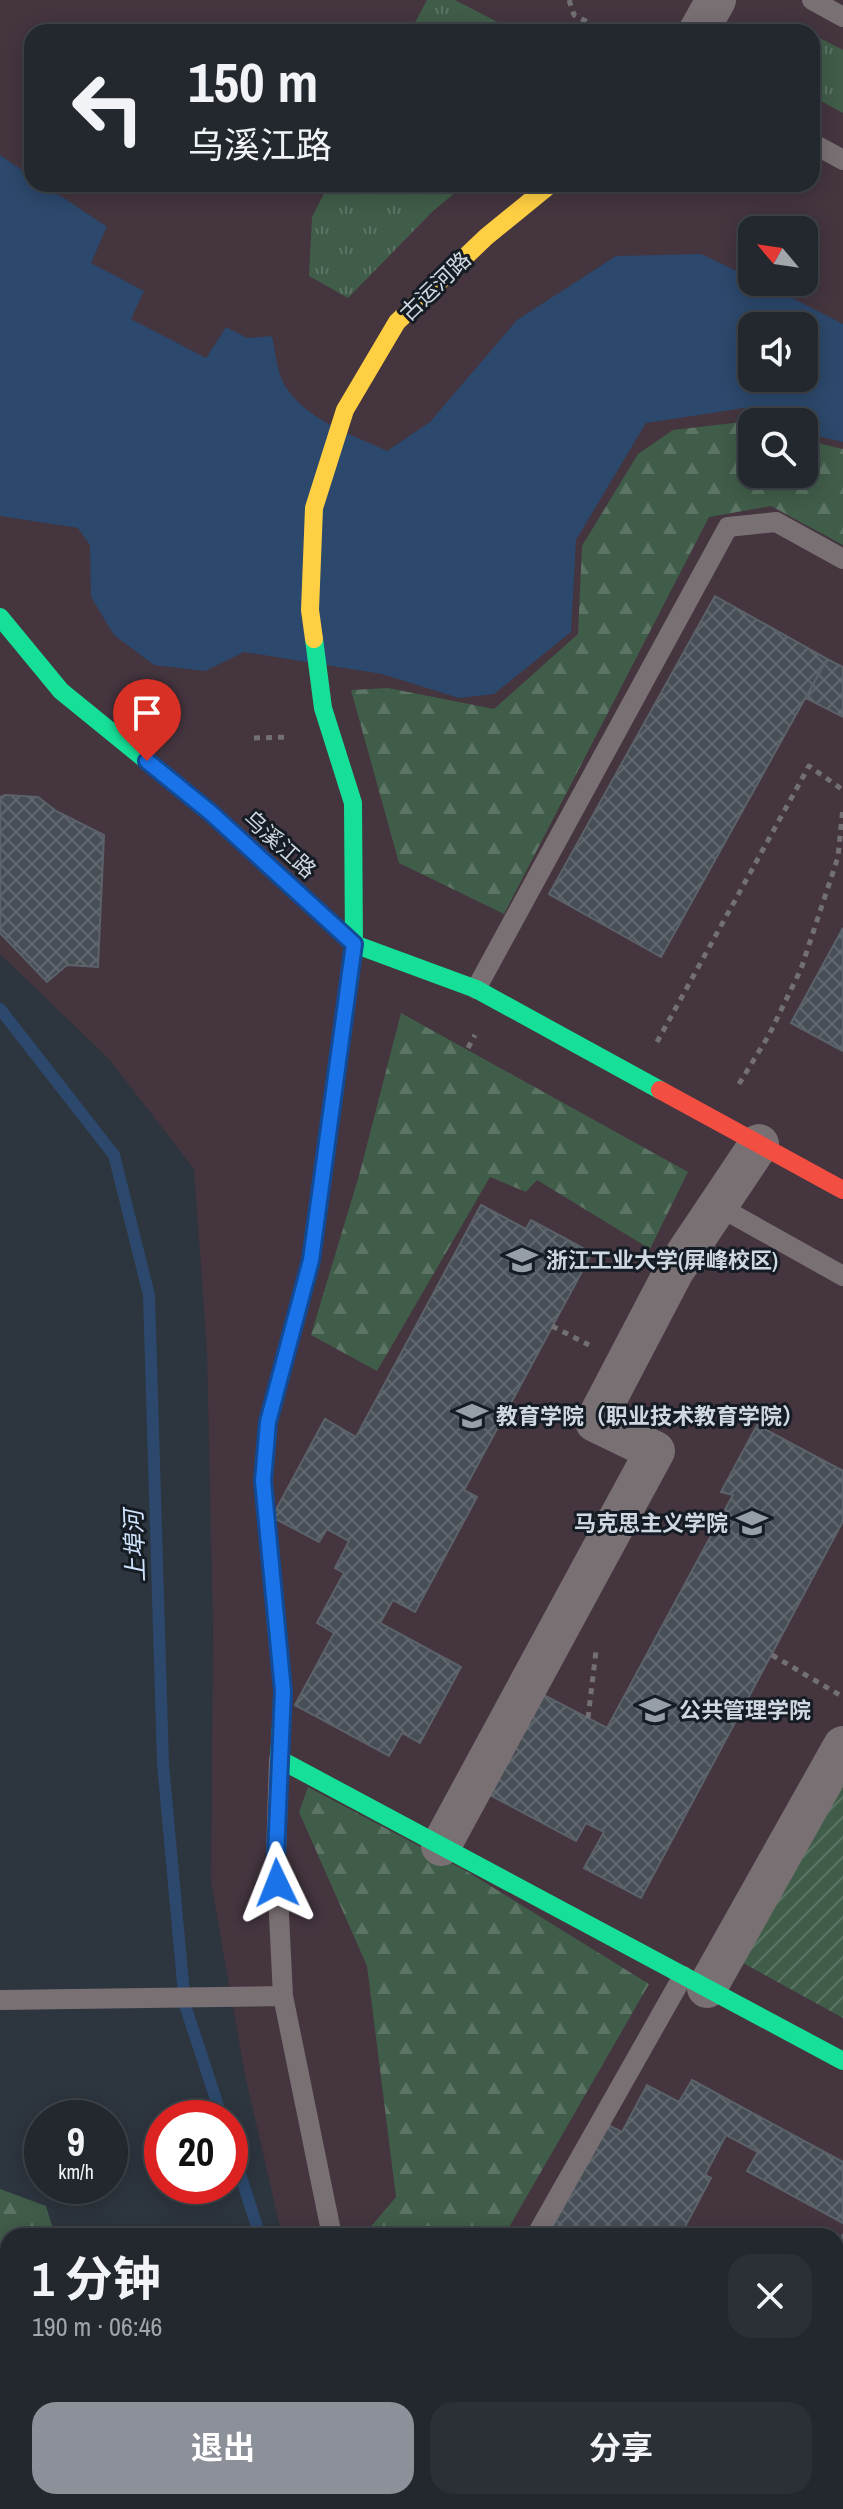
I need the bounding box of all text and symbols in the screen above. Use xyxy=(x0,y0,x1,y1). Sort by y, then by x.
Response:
text: 150 m xyxy=(188,44,318,119)
icon: left xyxy=(56,56,160,160)
text: 乌溪江路 xyxy=(188,121,332,169)
north arrow xyxy=(738,216,818,296)
map controls xyxy=(738,216,818,488)
street label: 古运河路 xyxy=(393,245,477,327)
button: sound xyxy=(738,312,818,392)
button: search xyxy=(738,408,818,488)
pin xyxy=(113,679,181,761)
icon: arrive xyxy=(125,691,169,735)
street label: 乌溪江路 xyxy=(237,803,323,885)
school or university icon: 浙江工业大学(屏峰校区) xyxy=(505,1243,539,1277)
place label: 浙江工业大学(屏峰校区) xyxy=(546,1245,778,1275)
school or university icon: 教育学院（职业技术教育学院） xyxy=(455,1399,489,1433)
place label: 教育学院（职业技术教育学院） xyxy=(496,1401,804,1431)
water label: 上埠河 xyxy=(117,1505,151,1583)
school or university icon: 马克思主义学院 xyxy=(735,1506,769,1540)
place label: 马克思主义学院 xyxy=(574,1508,728,1538)
school or university icon: 公共管理学院 xyxy=(638,1693,672,1727)
place label: 公共管理学院 xyxy=(679,1695,811,1725)
position arrow xyxy=(235,1841,319,1925)
speed limit sign: 20 xyxy=(144,2100,248,2204)
text: 9 xyxy=(67,2115,85,2168)
text: km/h xyxy=(58,2158,94,2185)
text: 1 分钟 xyxy=(32,2246,161,2311)
button: close xyxy=(728,2254,812,2338)
text: 190 m · 06:46 xyxy=(32,2309,162,2344)
button: 退出 xyxy=(32,2402,414,2494)
button: 分享 xyxy=(430,2402,812,2494)

